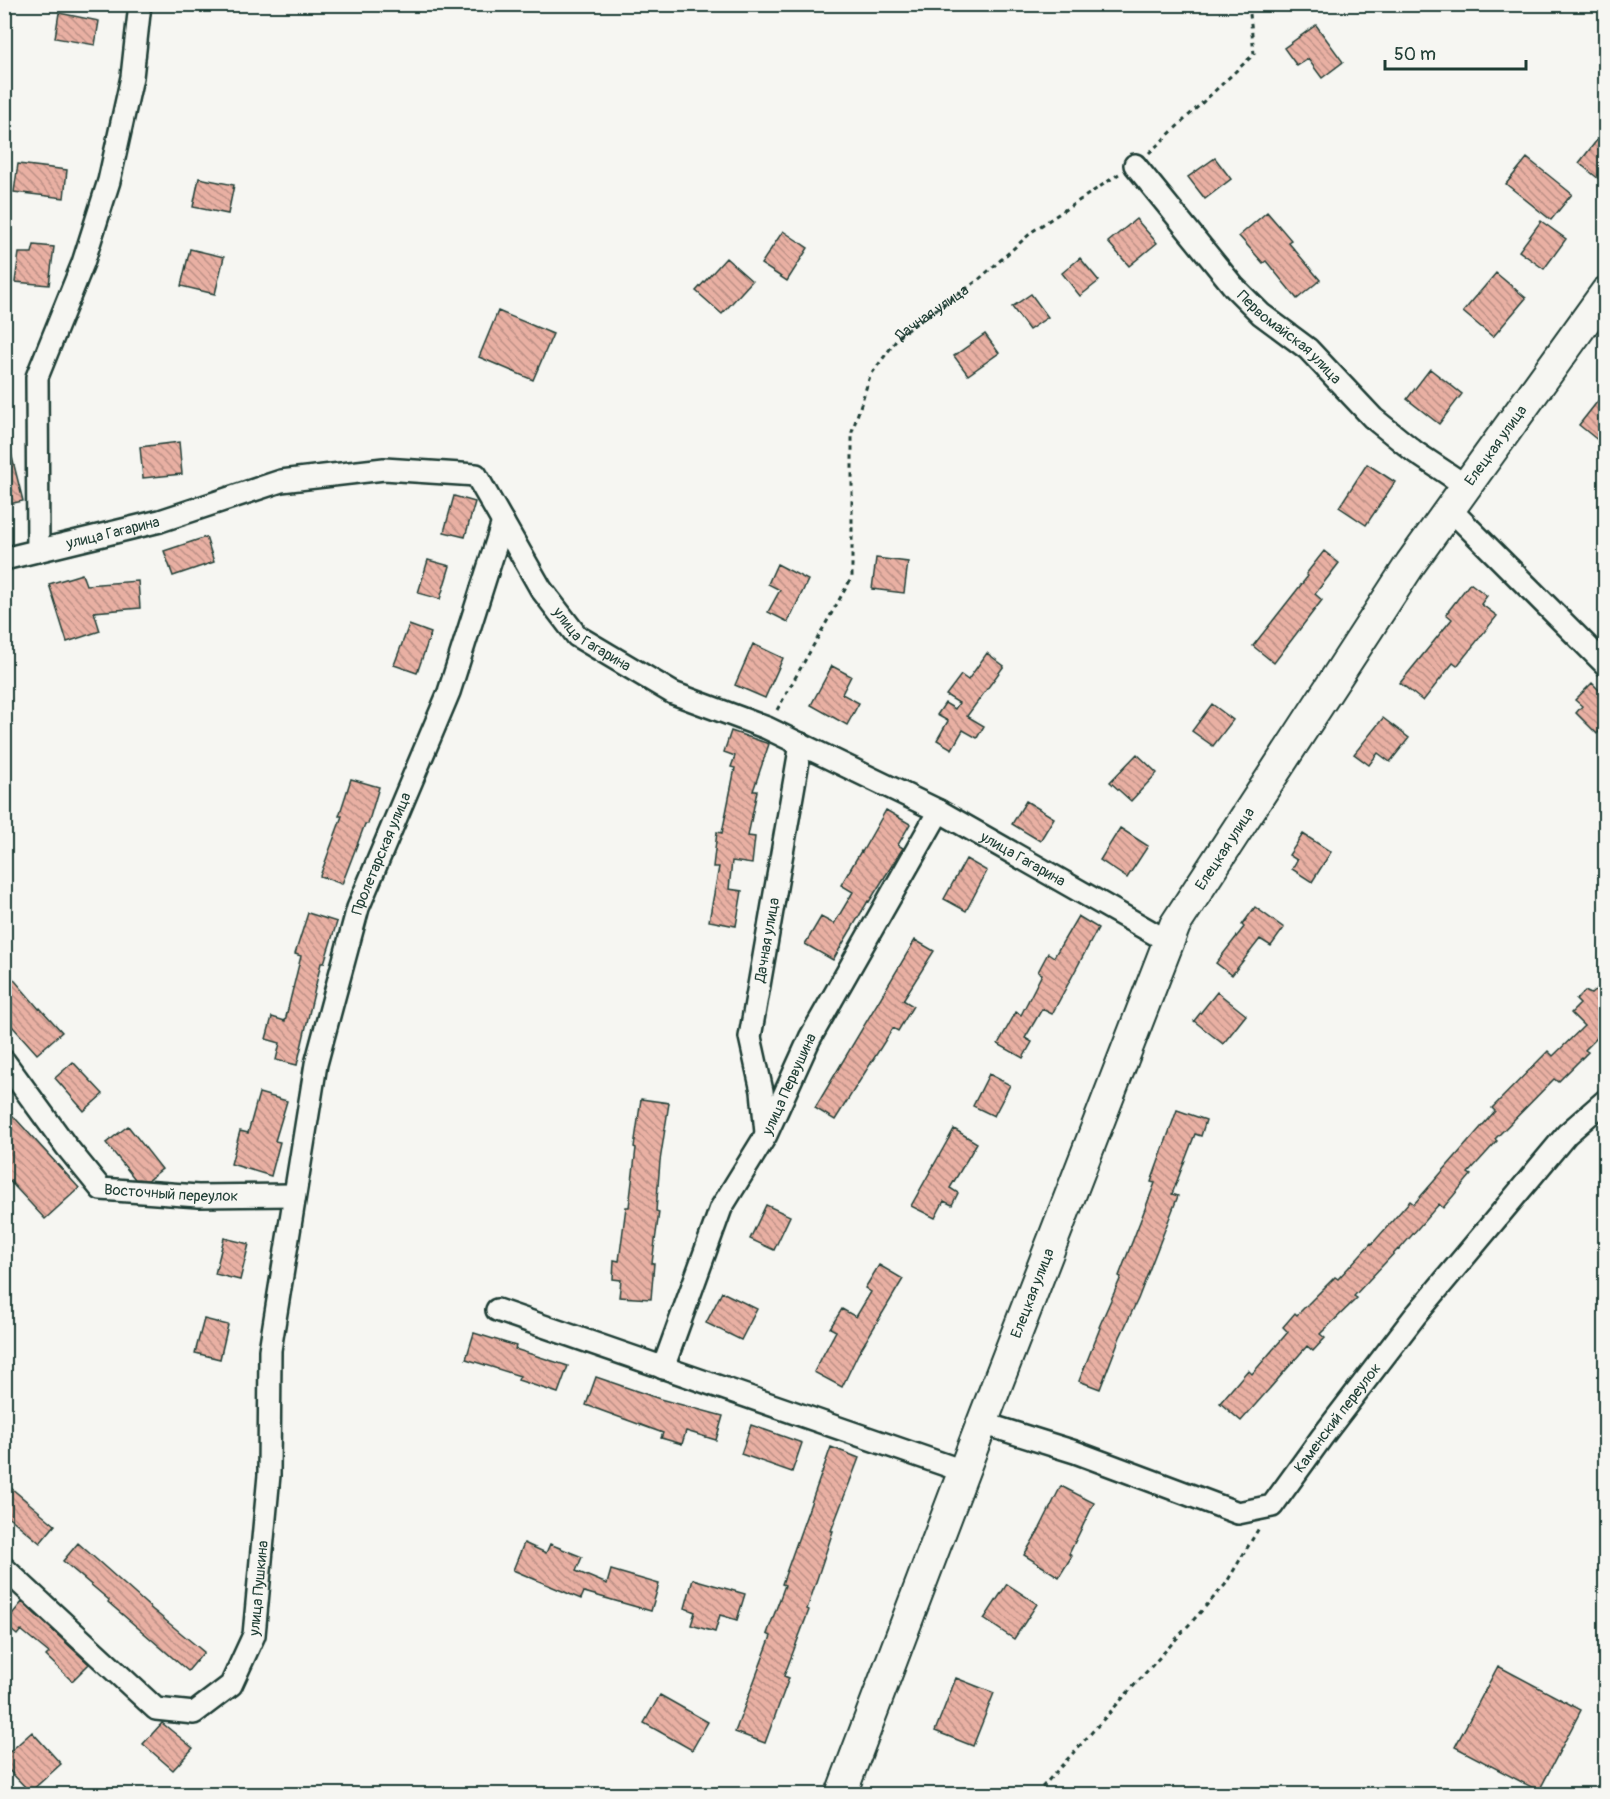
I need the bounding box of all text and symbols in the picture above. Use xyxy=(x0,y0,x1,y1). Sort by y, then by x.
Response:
scale bar xyxy=(1385,33,1526,71)
text: 50 m xyxy=(1394,43,1436,66)
street label: Дачная улица xyxy=(890,281,972,345)
street label: Первомайская улица xyxy=(1233,287,1345,388)
street label: Елецкая улица xyxy=(1461,402,1531,490)
street label: улица Гагарина xyxy=(63,512,161,554)
street label: улица Гагарина xyxy=(548,603,634,676)
street label: Пролетарская улица xyxy=(348,790,416,917)
street label: Елецкая улица xyxy=(1191,804,1259,894)
street label: улица Гагарина xyxy=(976,827,1069,891)
street label: Дачная улица xyxy=(750,896,784,985)
street label: улица Первушина xyxy=(758,1030,821,1139)
street label: Восточный переулок xyxy=(103,1180,239,1206)
street label: Елецкая улица xyxy=(1007,1246,1059,1341)
street label: Каменский переулок xyxy=(1290,1359,1385,1477)
street label: улица Пушкина xyxy=(245,1540,273,1638)

